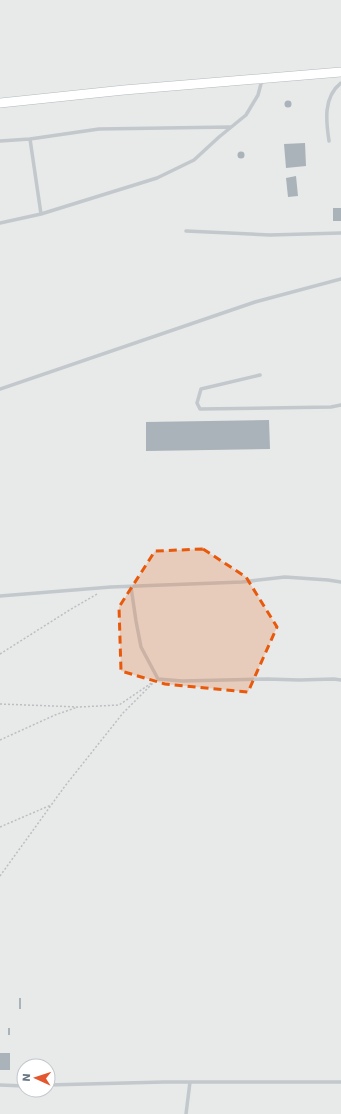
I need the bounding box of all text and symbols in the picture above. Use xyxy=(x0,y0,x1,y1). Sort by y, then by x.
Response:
north arrow xyxy=(16,1058,56,1098)
text: N xyxy=(20,1073,33,1082)

